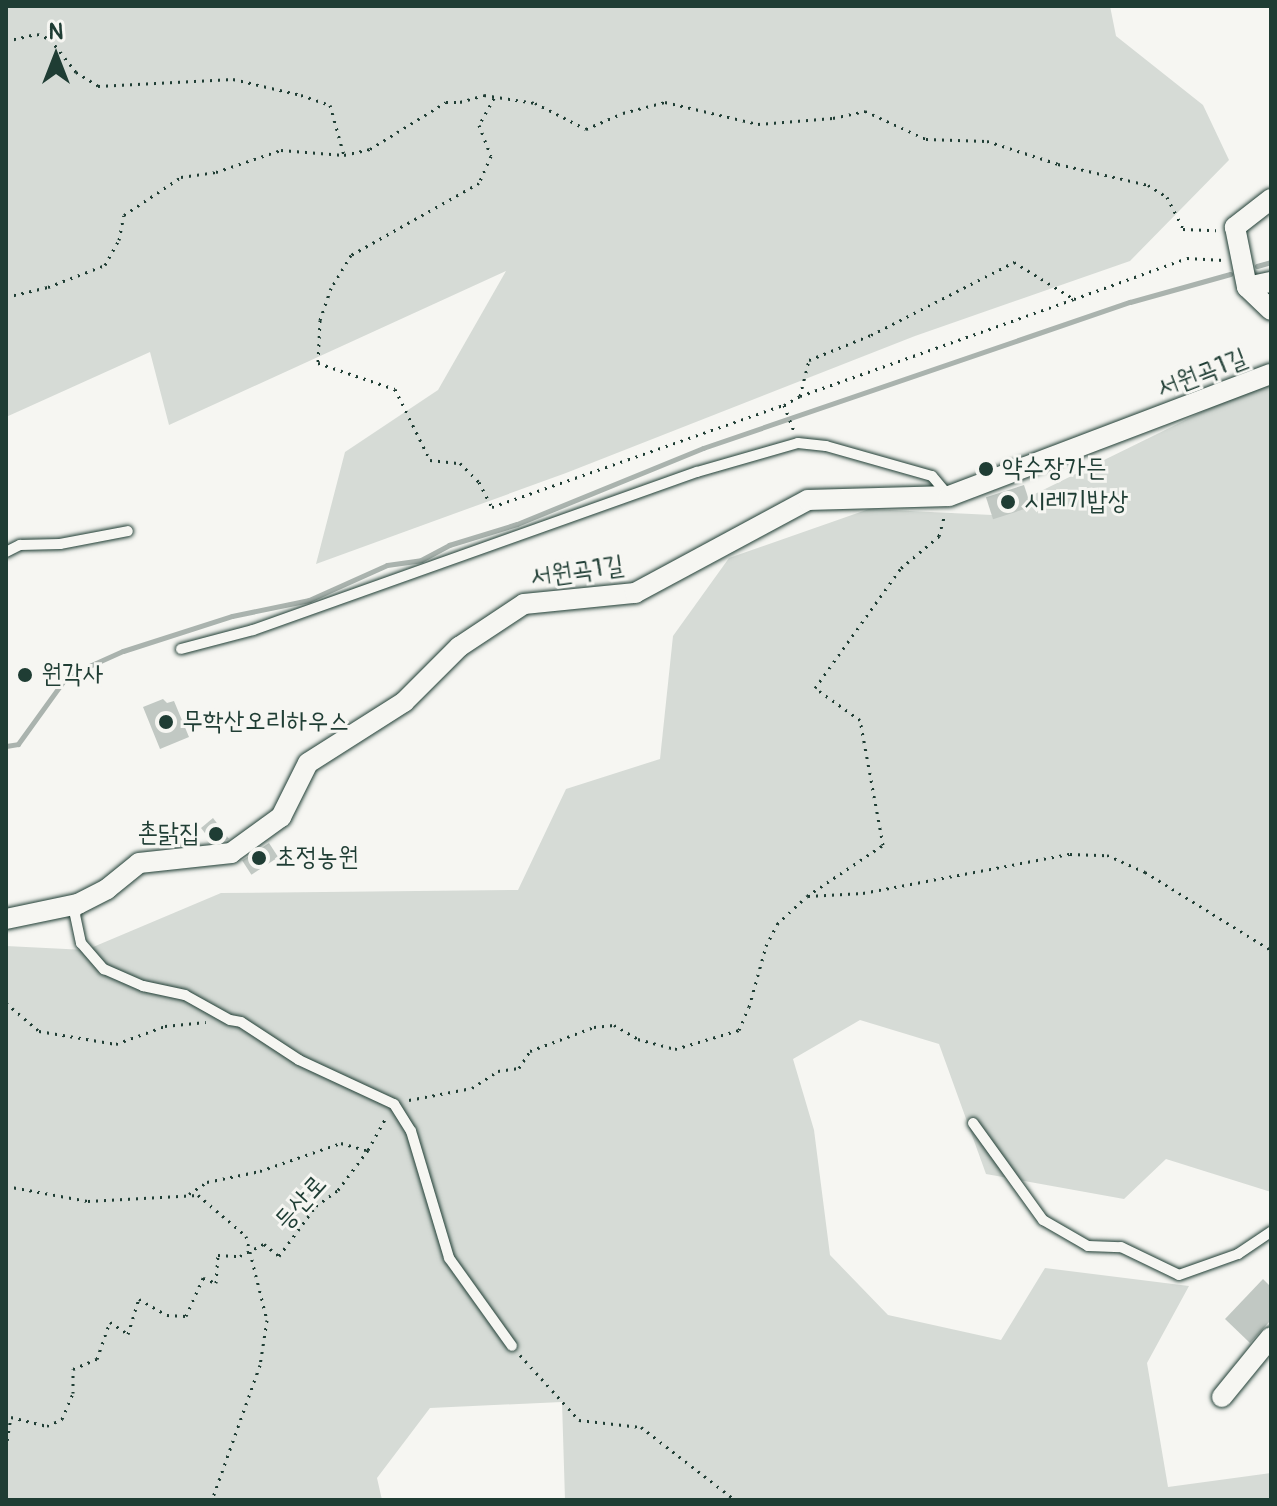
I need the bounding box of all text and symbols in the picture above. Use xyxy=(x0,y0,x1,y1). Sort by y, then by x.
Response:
north arrow xyxy=(16,16,96,96)
text: N xyxy=(49,18,63,46)
street label: 서원곡1길 xyxy=(1153,343,1251,405)
place label: 약수장가든 xyxy=(1002,453,1107,485)
marker: 약수장가든 xyxy=(977,460,995,478)
place label: 시레기밥상 xyxy=(1024,486,1129,518)
marker: 시레기밥상 xyxy=(999,493,1017,511)
street label: 서원곡1길 xyxy=(528,550,626,594)
place label: 원각사 xyxy=(41,659,104,691)
marker: 원각사 xyxy=(16,666,34,684)
place label: 무학산오리하우스 xyxy=(182,706,349,738)
marker: 무학산오리하우스 xyxy=(157,713,175,731)
place label: 촌닭집 xyxy=(137,818,200,850)
marker: 촌닭집 xyxy=(207,825,225,843)
place label: 초정농원 xyxy=(275,842,359,874)
marker: 초정농원 xyxy=(250,849,268,867)
street label: 등산로 xyxy=(268,1169,334,1237)

